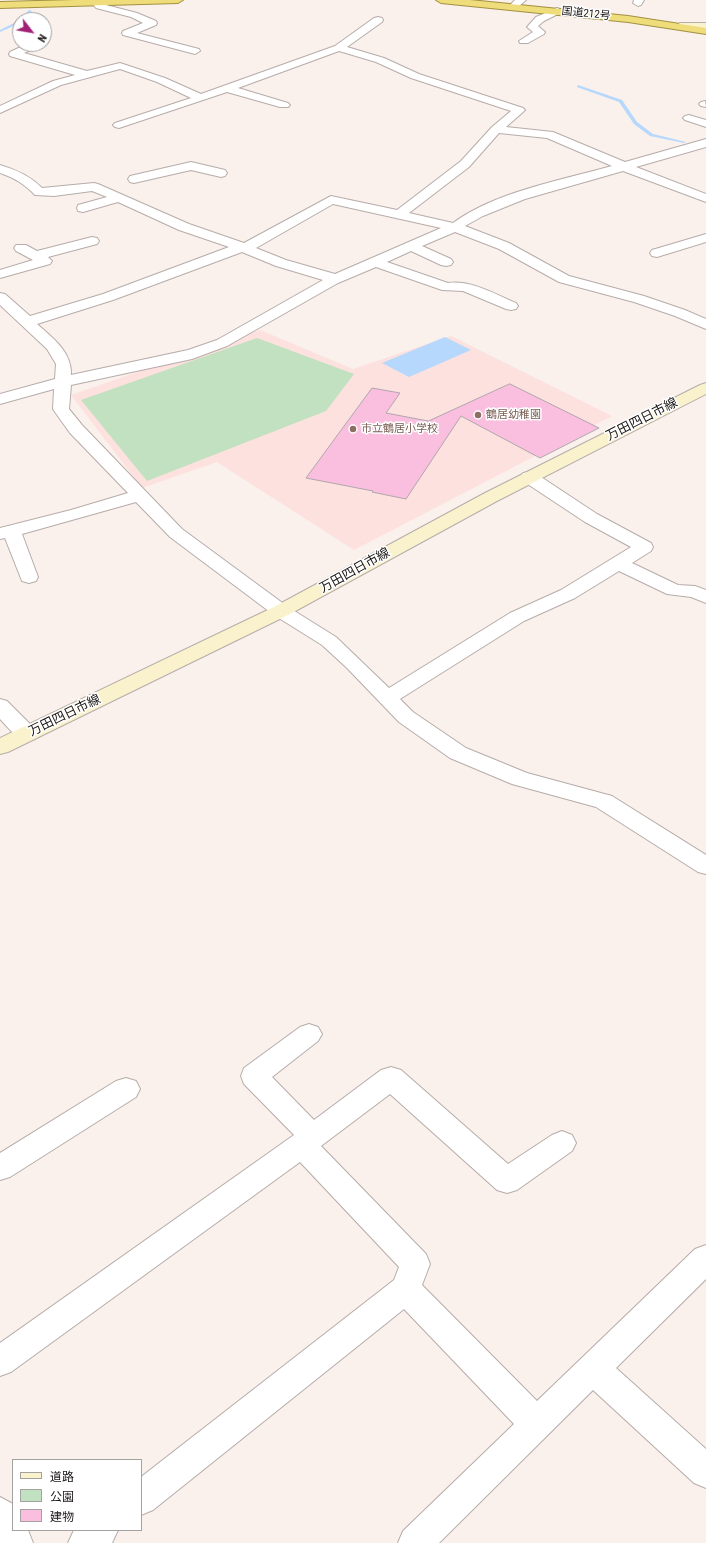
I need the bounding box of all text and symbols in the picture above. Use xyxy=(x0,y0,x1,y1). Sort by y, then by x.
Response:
street label: 国道212号 xyxy=(561,5,611,23)
north arrow xyxy=(12,12,52,52)
text: N xyxy=(35,32,49,44)
street label: 万田四日市線 xyxy=(604,395,680,445)
place label: 鶴居幼稚園 xyxy=(486,408,541,422)
marker: 鶴居幼稚園 xyxy=(473,410,483,420)
place label: 市立鶴居小学校 xyxy=(361,422,438,436)
marker: 市立鶴居小学校 xyxy=(348,424,358,434)
street label: 万田四日市線 xyxy=(317,545,393,597)
street label: 万田四日市線 xyxy=(27,692,103,740)
legend xyxy=(12,1459,142,1531)
text: 道路 xyxy=(50,1470,74,1484)
text: 公園 xyxy=(50,1490,74,1504)
text: 建物 xyxy=(50,1510,74,1524)

